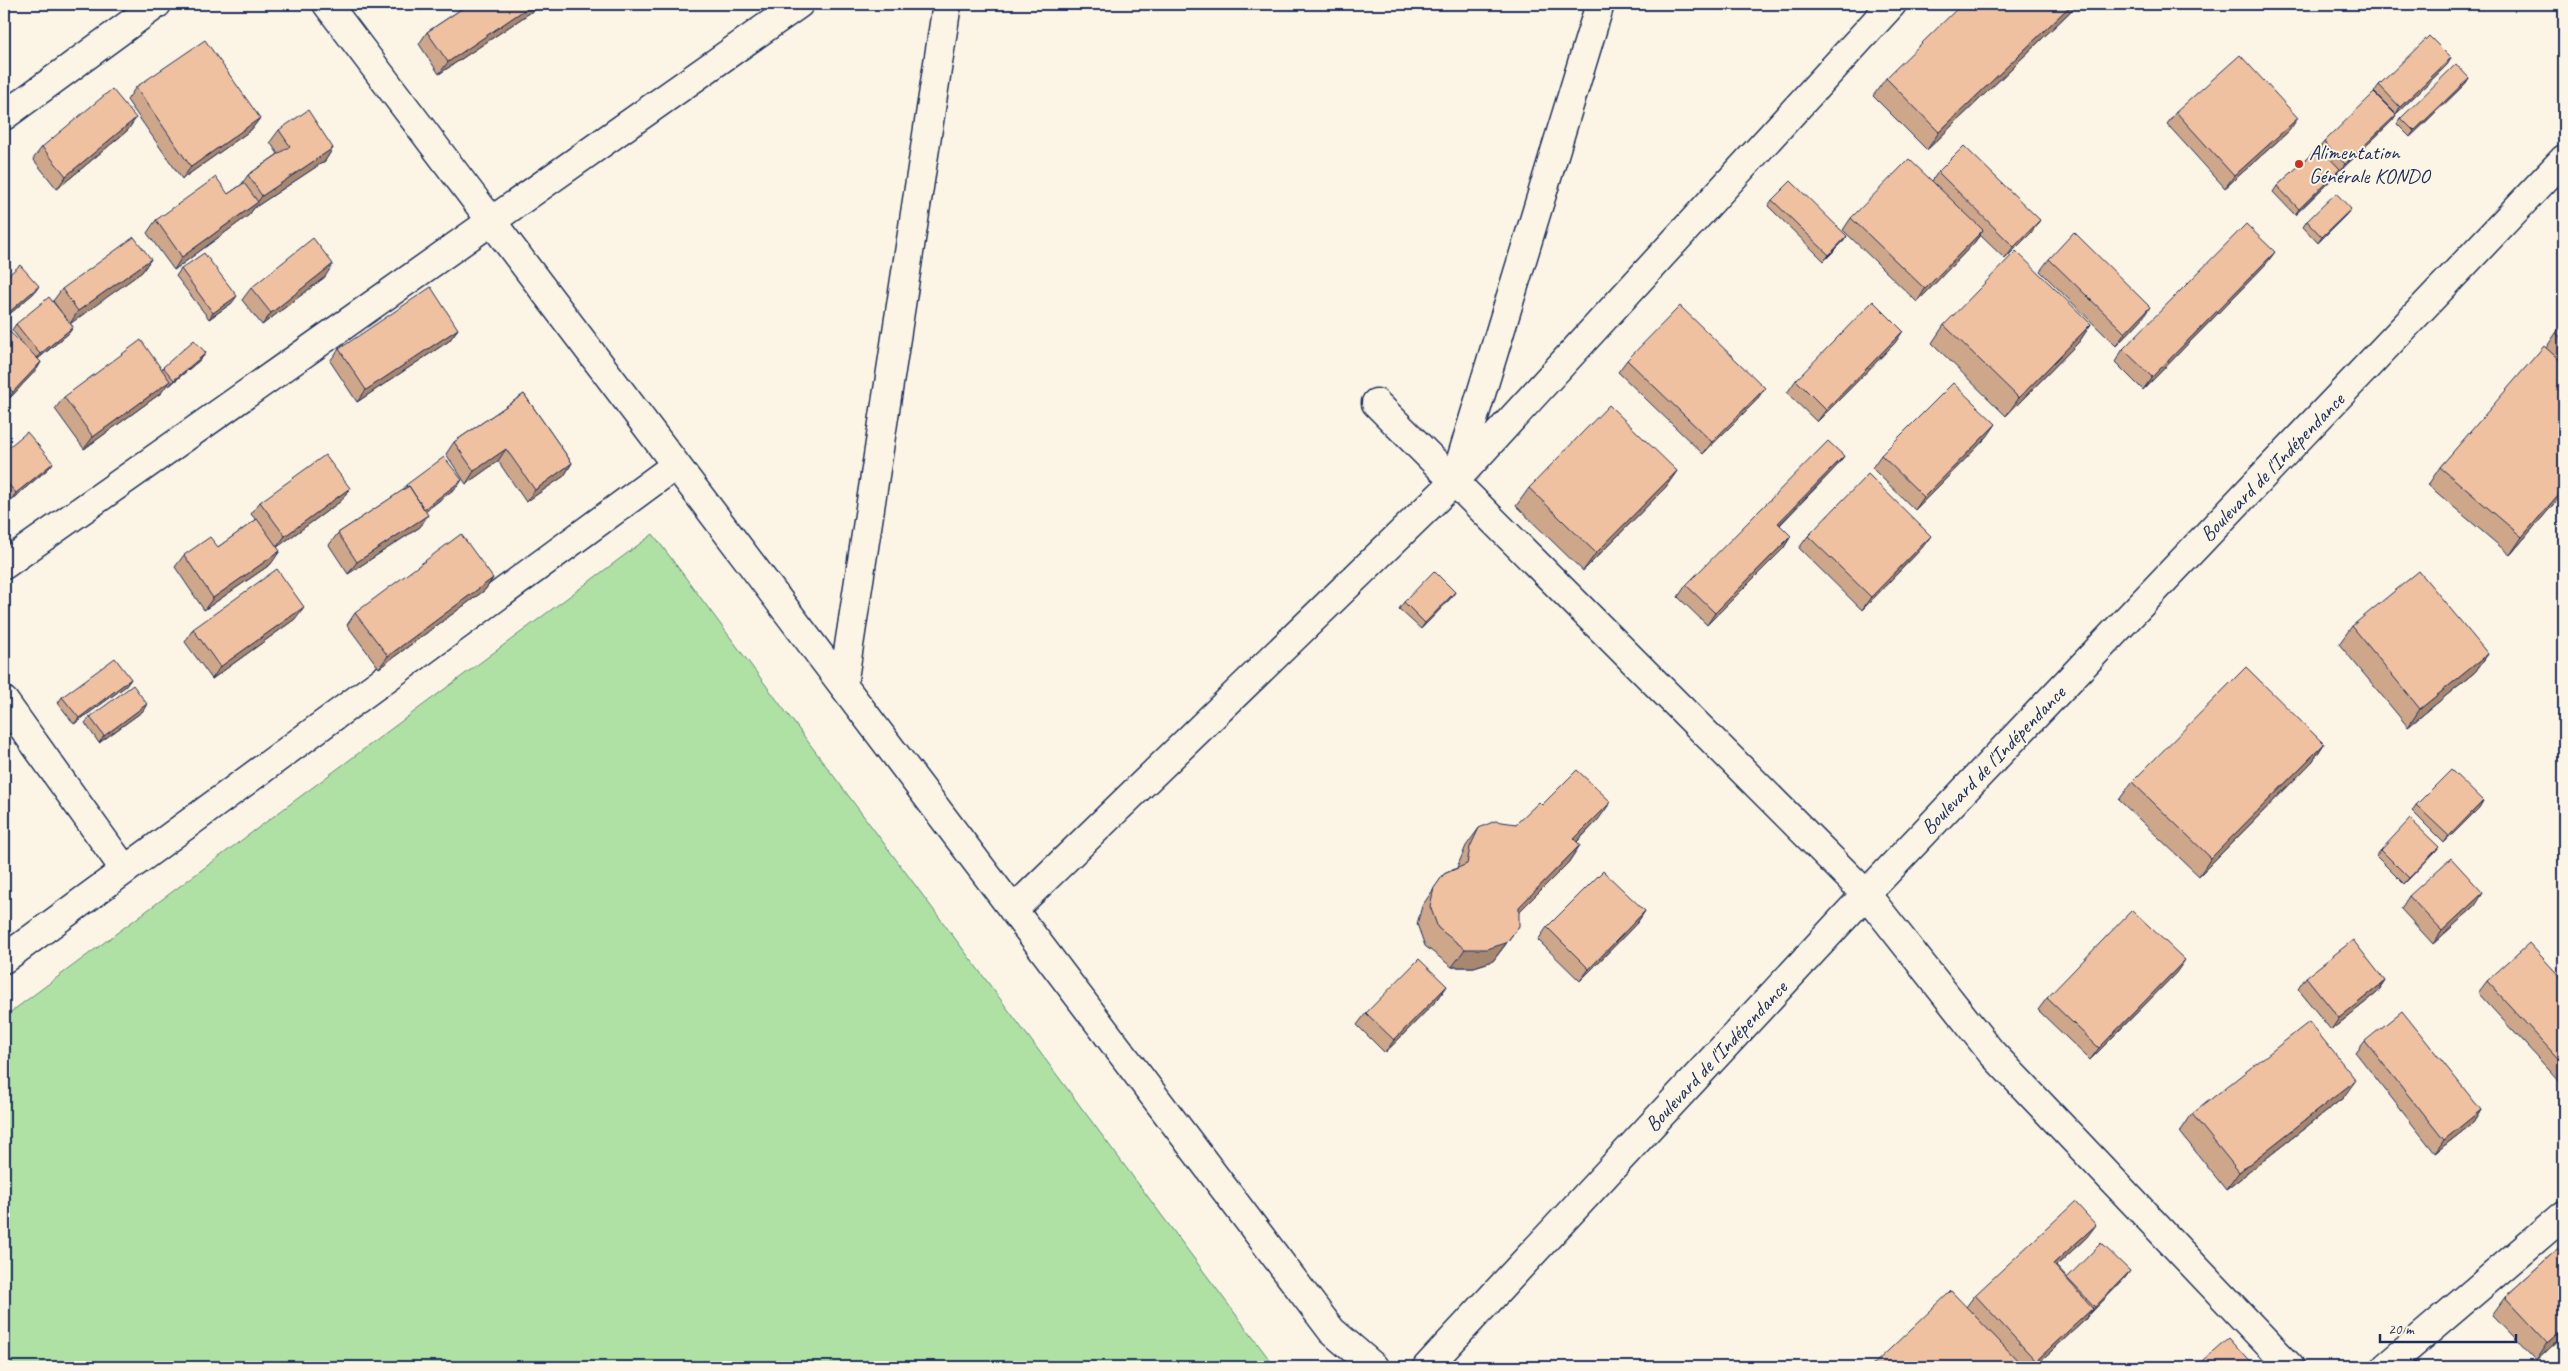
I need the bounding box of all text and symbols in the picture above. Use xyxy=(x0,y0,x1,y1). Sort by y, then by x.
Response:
place label: Alimentation Générale KONDO xyxy=(2309,139,2432,189)
marker: Alimentation Générale KONDO xyxy=(2293,158,2305,170)
street label: Boulevard de l'Indépendance xyxy=(2194,386,2351,547)
street label: Boulevard de l'Indépendance xyxy=(1915,679,2072,840)
street label: Boulevard de l'Indépendance xyxy=(1639,974,1793,1137)
scale bar xyxy=(2380,1311,2517,1343)
text: 20 m xyxy=(2388,1320,2415,1339)

